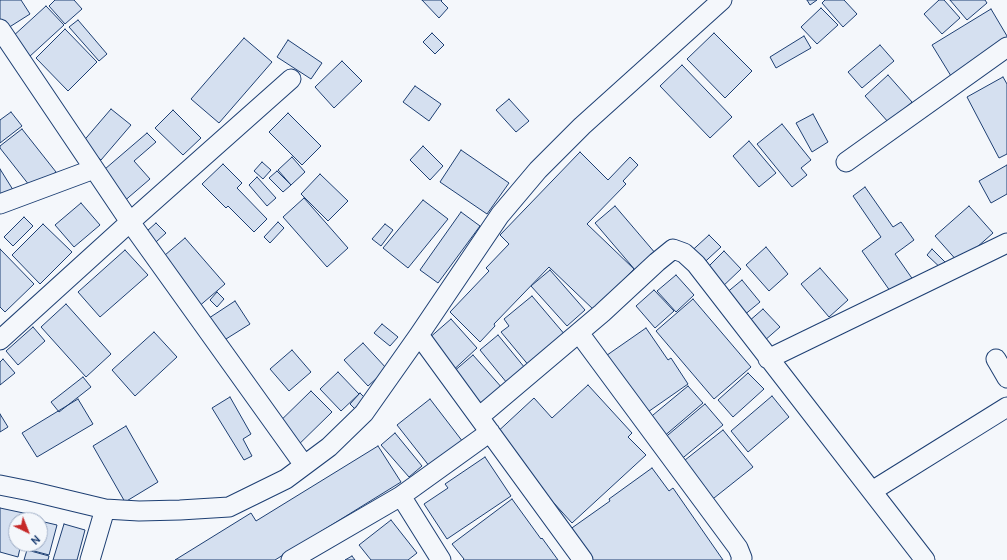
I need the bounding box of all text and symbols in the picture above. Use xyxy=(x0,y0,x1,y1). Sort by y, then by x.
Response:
north arrow xyxy=(8,512,48,552)
text: N xyxy=(28,532,43,548)

